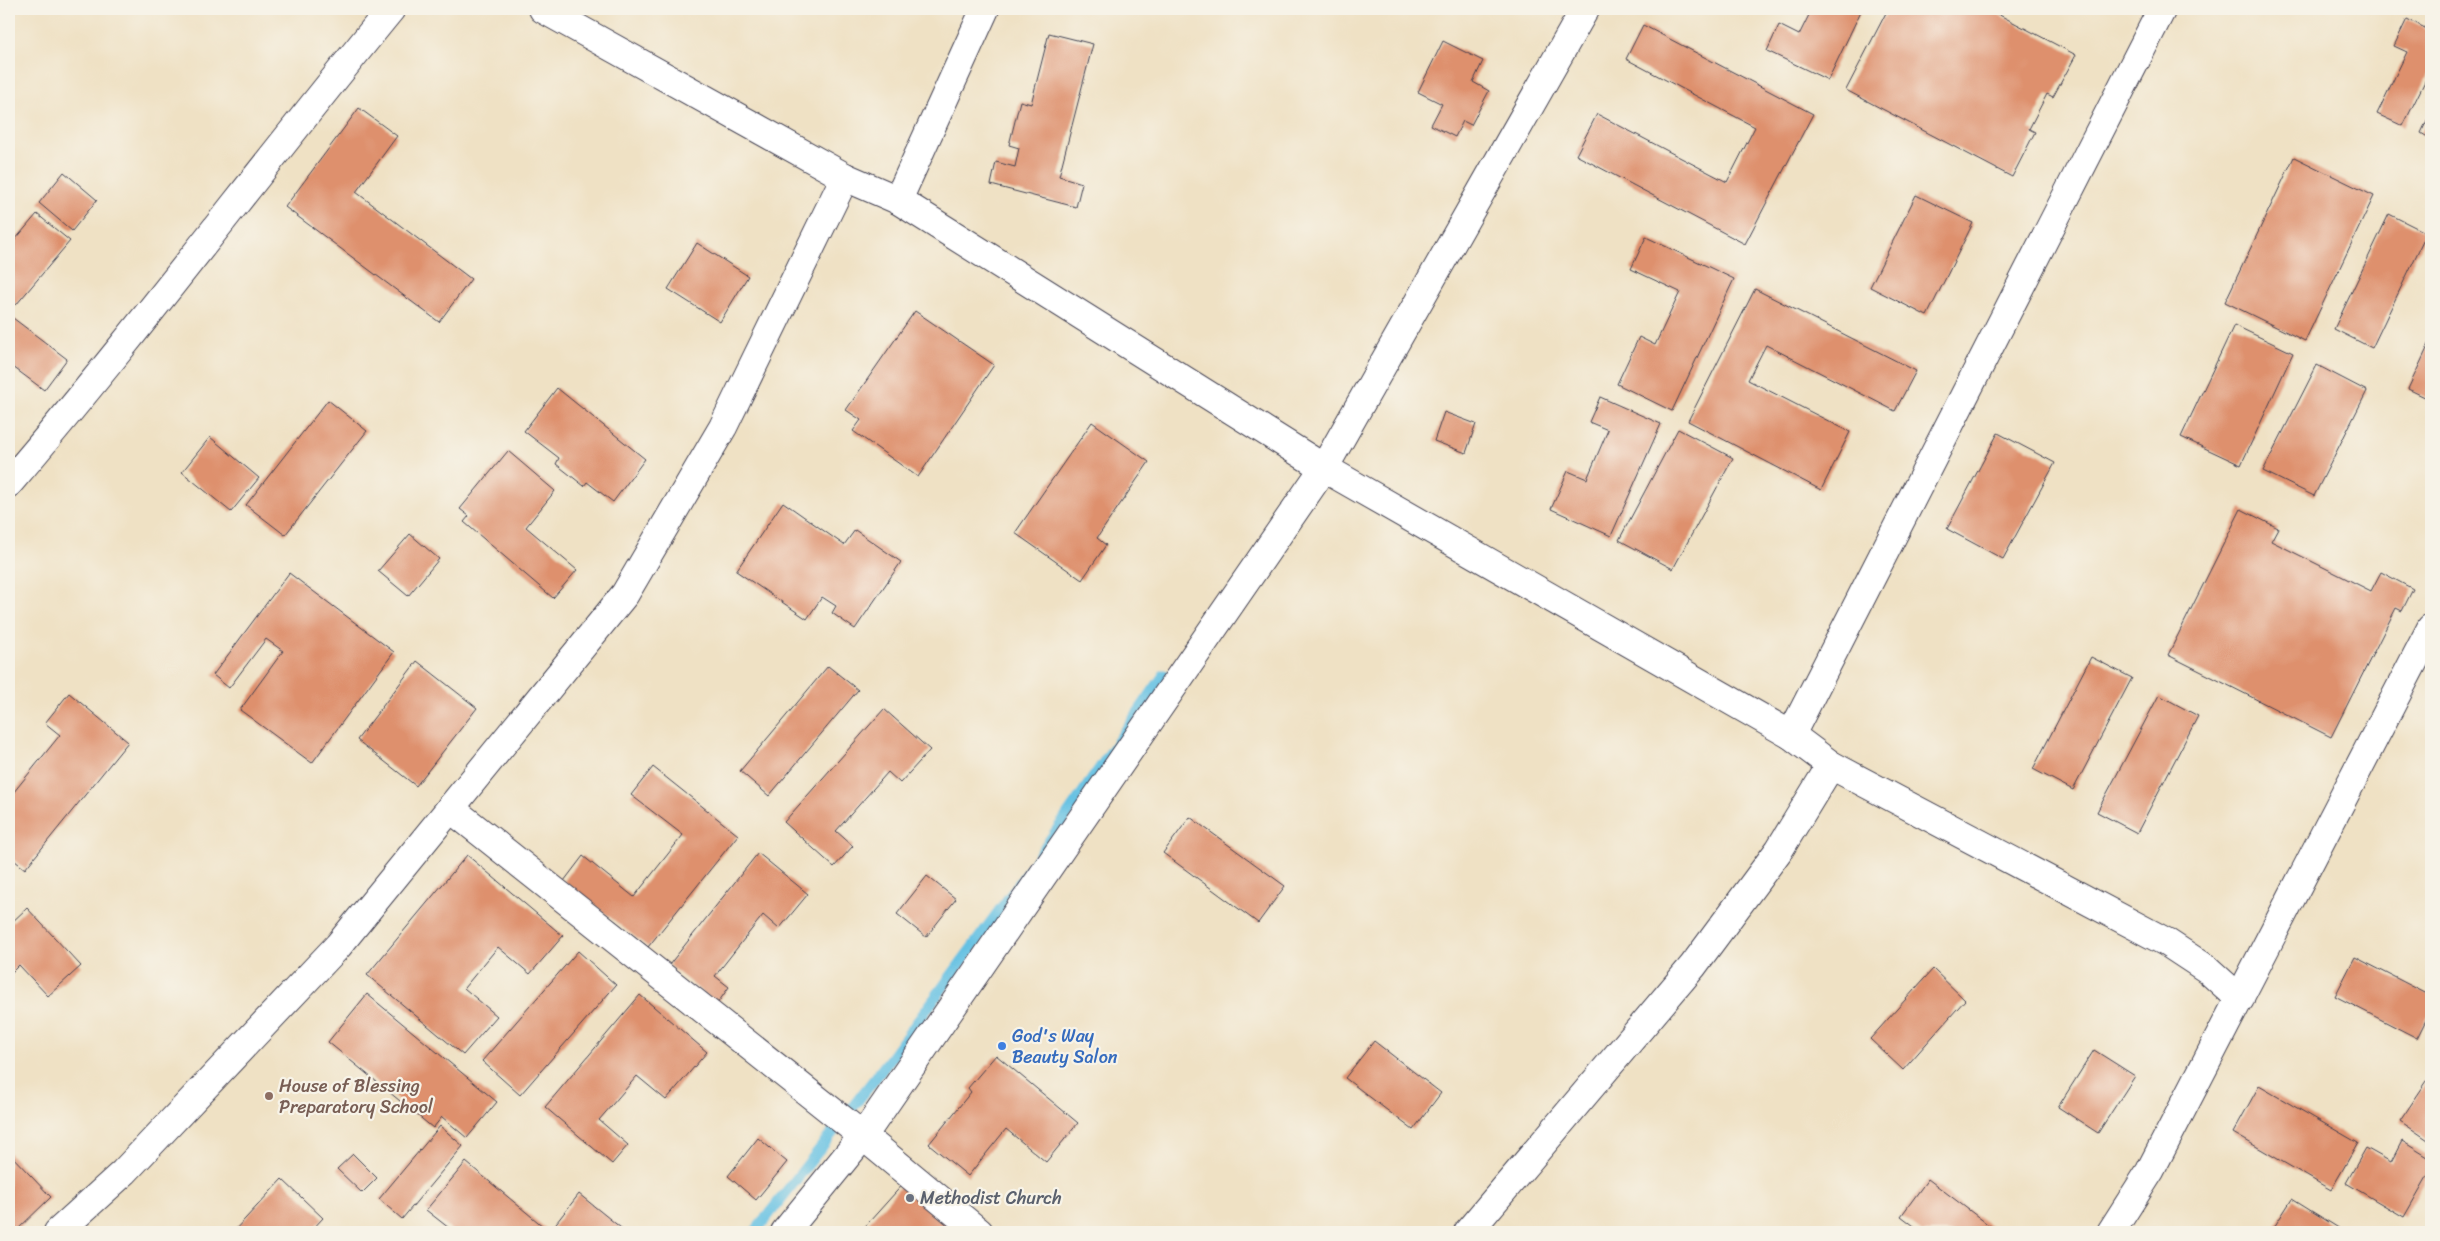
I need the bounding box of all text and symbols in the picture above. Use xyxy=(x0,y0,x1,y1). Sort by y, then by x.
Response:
place label: God's Way Beauty Salon xyxy=(1012,1020,1118,1073)
marker: God's Way Beauty Salon xyxy=(996,1040,1008,1052)
place label: House of Blessing Preparatory School xyxy=(279,1070,434,1123)
marker: House of Blessing Preparatory School xyxy=(263,1090,275,1102)
place label: Methodist Church xyxy=(920,1182,1062,1214)
marker: Methodist Church xyxy=(904,1192,916,1204)

